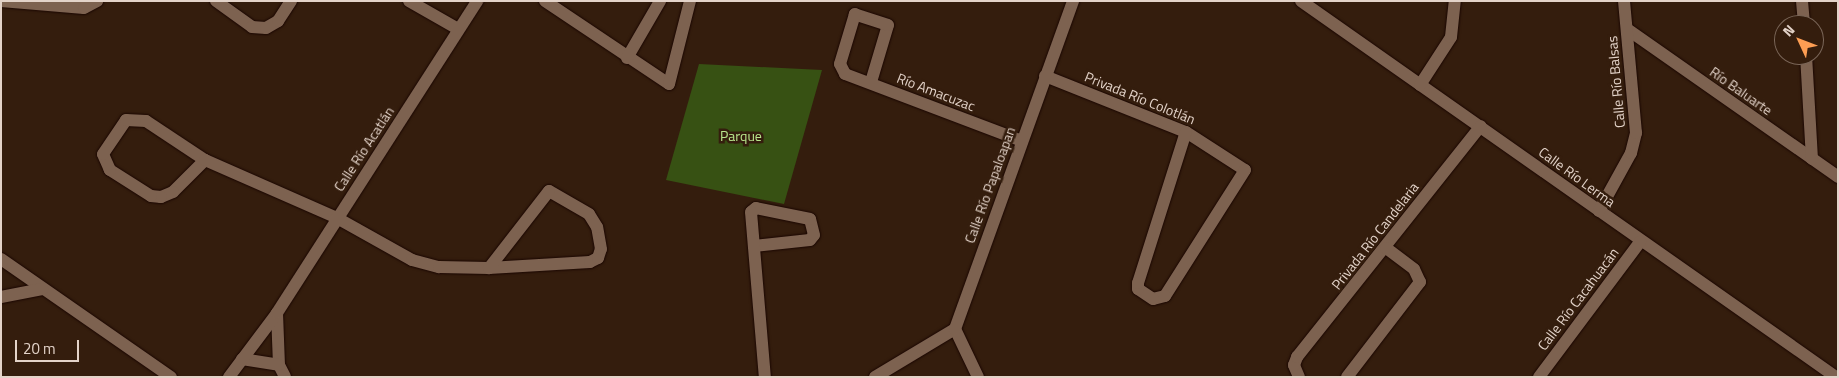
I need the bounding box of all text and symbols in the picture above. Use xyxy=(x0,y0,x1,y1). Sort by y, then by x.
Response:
north arrow xyxy=(1774,15,1824,65)
text: N xyxy=(1777,19,1799,41)
street label: Calle Río Balsas xyxy=(1604,35,1628,129)
street label: Río Baluarte xyxy=(1707,63,1775,119)
street label: Privada Río Colotlán xyxy=(1082,68,1198,128)
street label: Río Amacuzac xyxy=(895,69,977,115)
street label: Calle Río Acatlán xyxy=(330,104,398,194)
street label: Calle Río Papaloapan xyxy=(961,125,1019,245)
park label: Parque xyxy=(720,128,762,144)
street label: Calle Río Lerma xyxy=(1535,144,1619,210)
street label: Privada Río Candelaria xyxy=(1328,179,1422,293)
street label: Calle Río Cacahuacán xyxy=(1534,245,1622,353)
scale bar xyxy=(18,330,81,362)
text: 20 m xyxy=(23,337,56,360)

